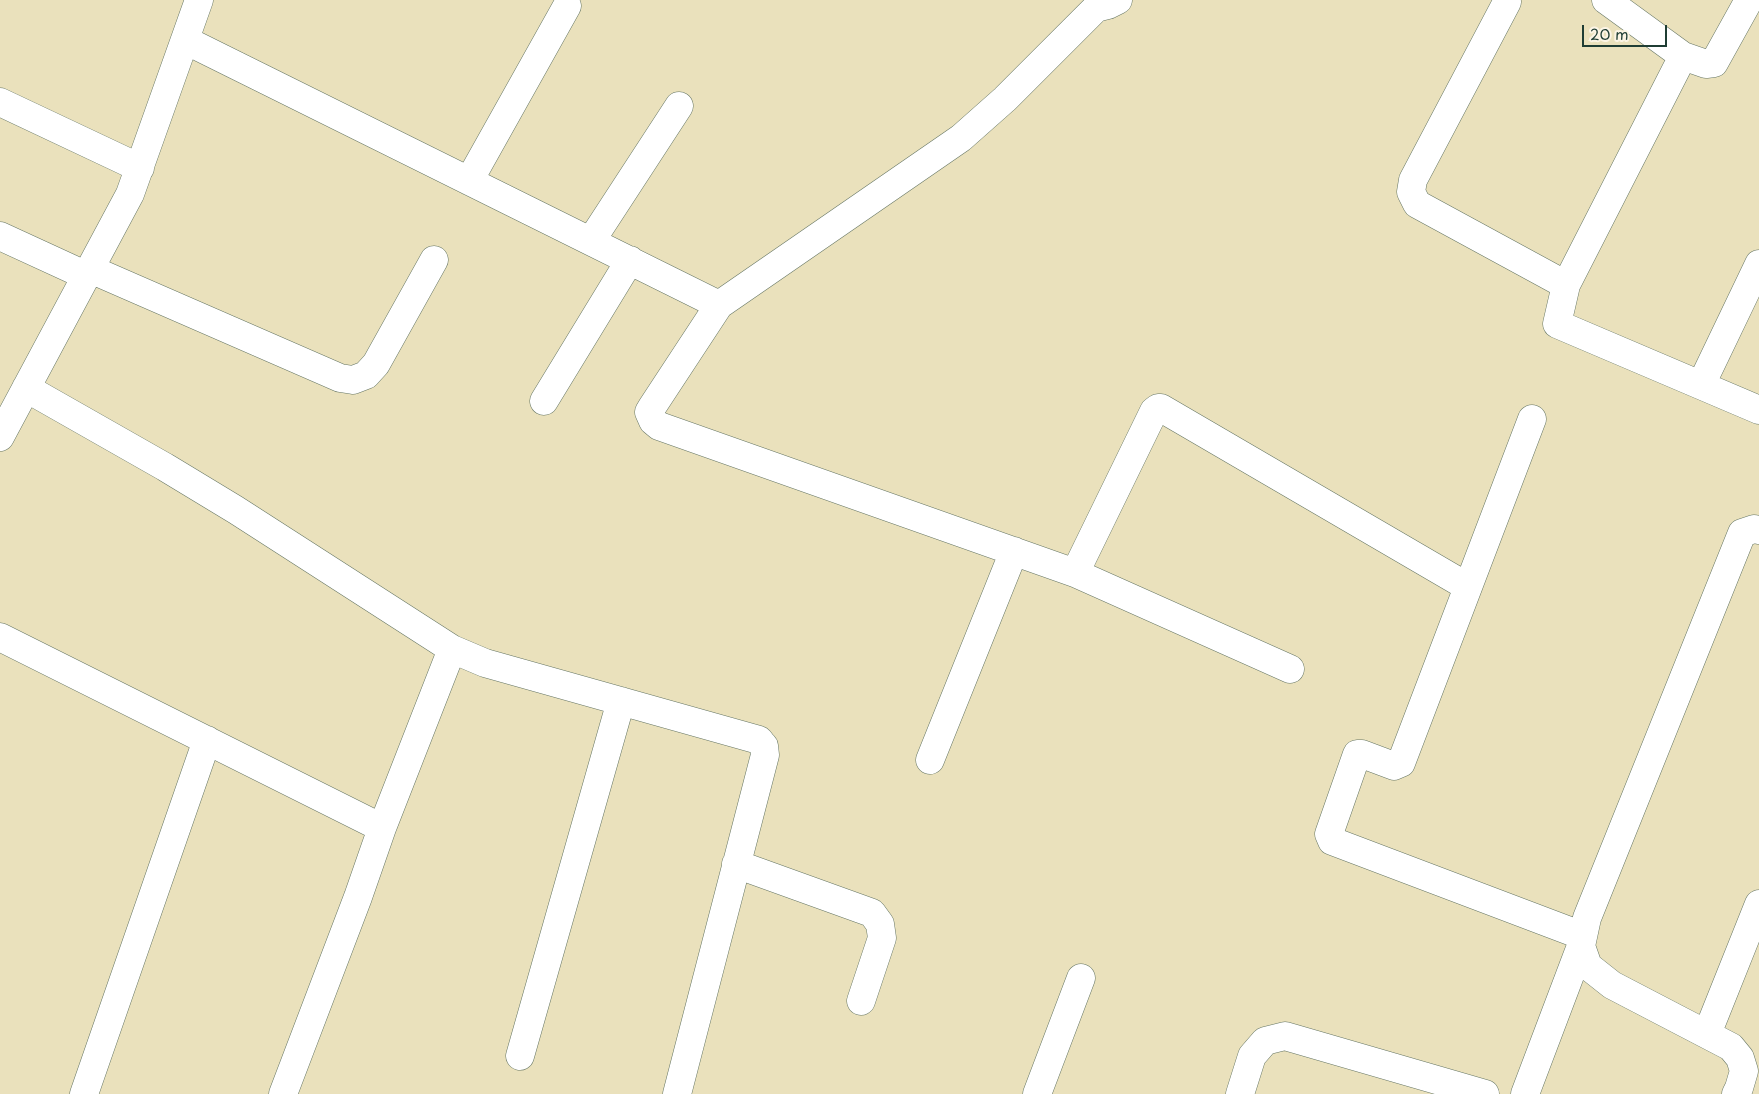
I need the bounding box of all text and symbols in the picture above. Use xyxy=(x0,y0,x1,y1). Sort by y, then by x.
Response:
scale bar xyxy=(1584,15,1669,47)
text: 20 m xyxy=(1590,22,1629,45)

